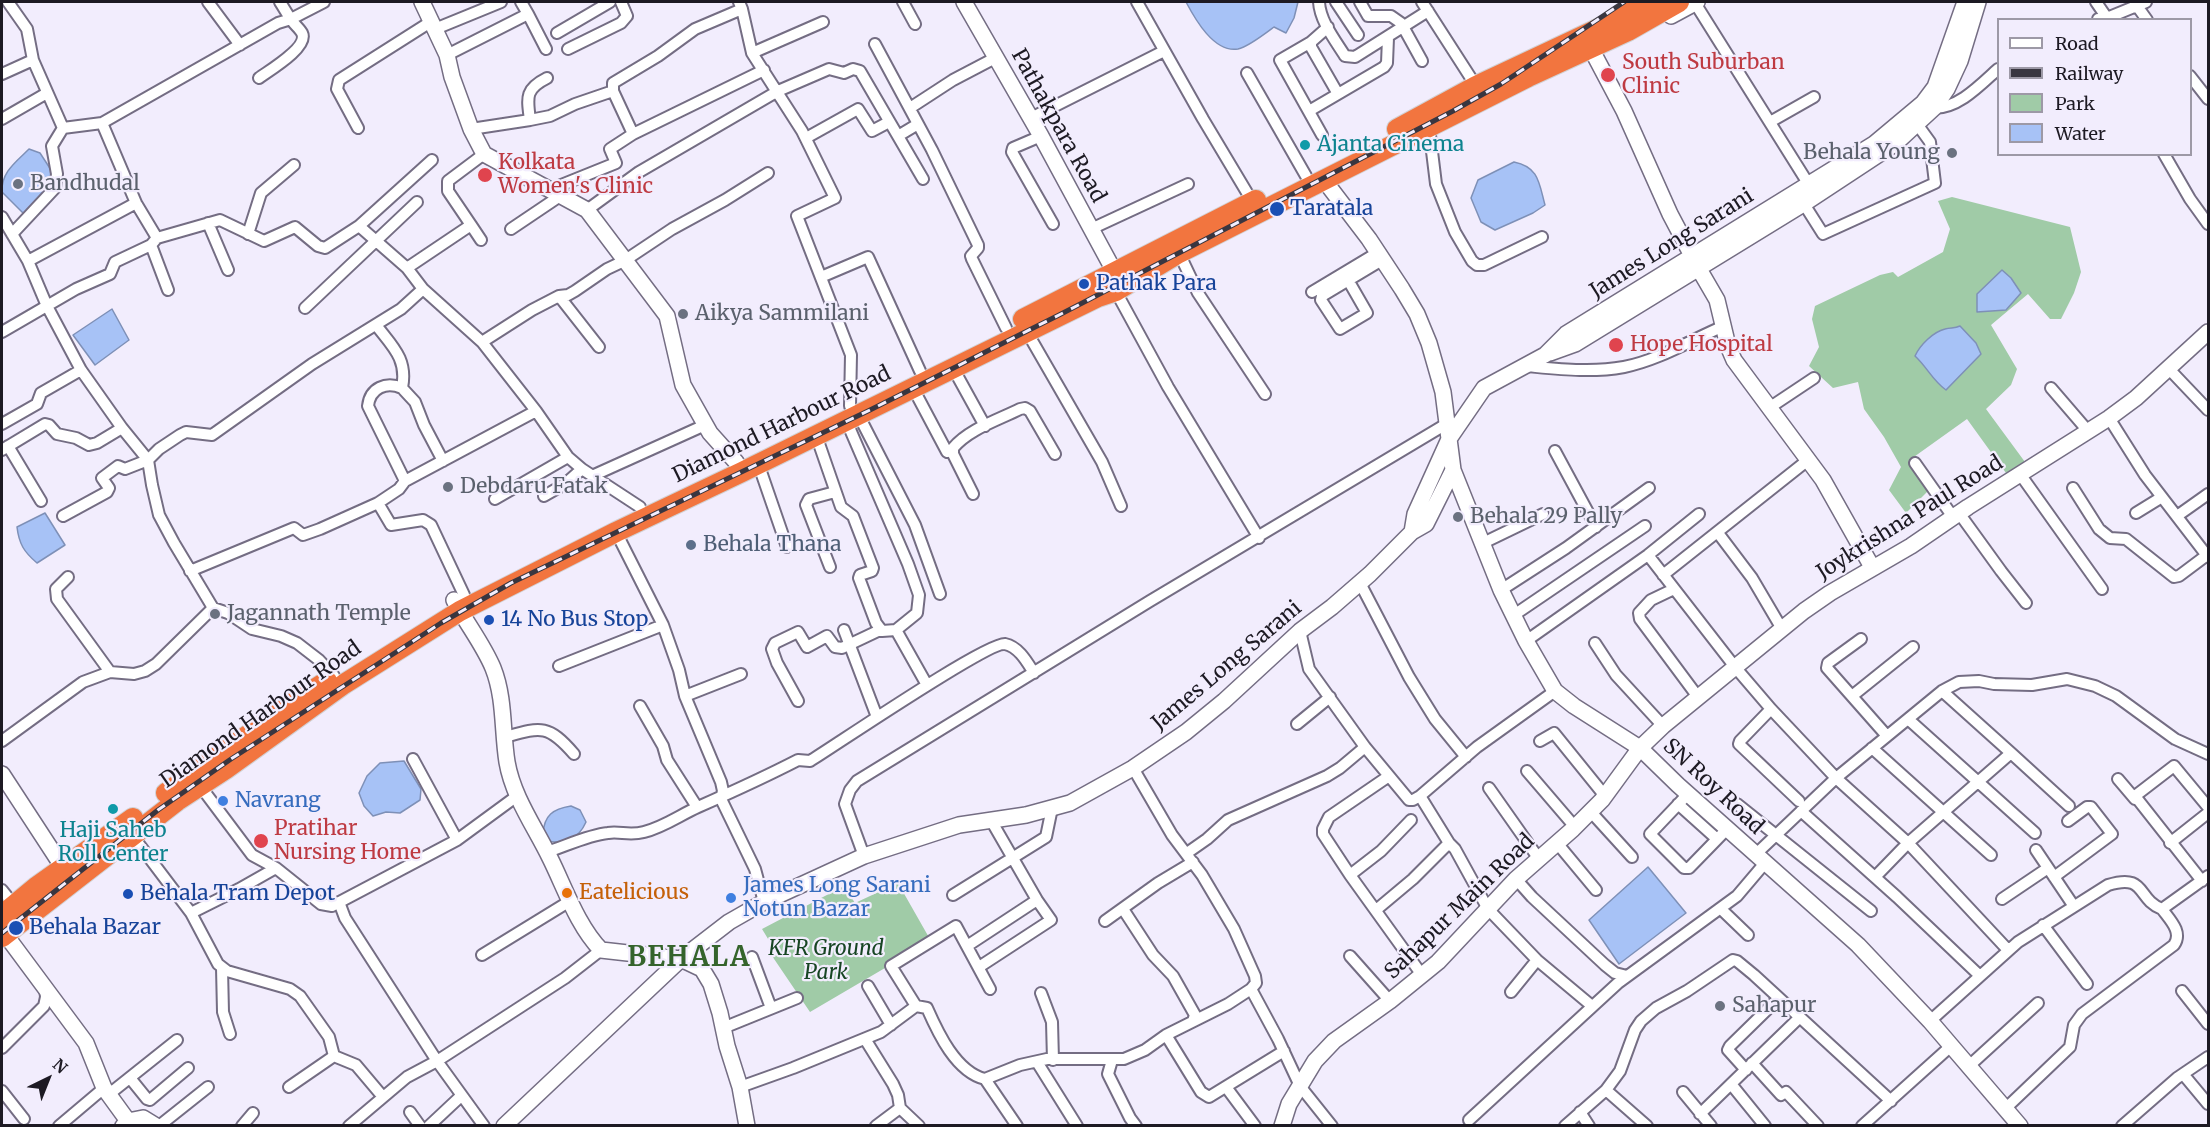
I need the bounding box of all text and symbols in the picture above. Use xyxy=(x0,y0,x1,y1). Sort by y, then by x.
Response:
legend xyxy=(1997,18,2192,156)
text: Road xyxy=(2055,32,2099,55)
street label: Pathakpara Road xyxy=(1005,45,1111,207)
place label: South Suburban Clinic xyxy=(1622,50,1785,100)
text: Railway xyxy=(2055,62,2123,85)
marker: South Suburban Clinic xyxy=(1599,66,1617,84)
text: Park xyxy=(2055,92,2095,115)
text: Water xyxy=(2055,122,2106,145)
place label: Ajanta Cinema xyxy=(1317,132,1464,158)
marker: Ajanta Cinema xyxy=(1298,138,1312,152)
place label: Behala Young xyxy=(1803,140,1940,166)
marker: Behala Young xyxy=(1945,146,1959,160)
place label: Kolkata Women's Clinic xyxy=(498,150,653,200)
marker: Kolkata Women's Clinic xyxy=(476,166,494,184)
place label: Bandhudal xyxy=(30,171,140,197)
marker: Bandhudal xyxy=(11,177,25,191)
street label: James Long Sarani xyxy=(1586,184,1758,304)
place label: Taratala xyxy=(1290,196,1373,222)
marker: Taratala xyxy=(1268,200,1286,218)
place label: Pathak Para xyxy=(1096,271,1217,297)
marker: Pathak Para xyxy=(1077,277,1091,291)
place label: Aikya Sammilani xyxy=(695,301,869,327)
marker: Aikya Sammilani xyxy=(676,307,690,321)
place label: Hope Hospital xyxy=(1630,332,1773,358)
marker: Hope Hospital xyxy=(1607,336,1625,354)
street label: Diamond Harbour Road xyxy=(669,361,895,489)
street label: Joykrishna Paul Road xyxy=(1812,450,2008,586)
place label: Debdaru Fatak xyxy=(460,474,608,500)
marker: Debdaru Fatak xyxy=(441,480,455,494)
place label: Behala 29 Pally xyxy=(1470,504,1623,530)
marker: Behala 29 Pally xyxy=(1451,510,1465,524)
place label: Behala Thana xyxy=(703,532,841,558)
marker: Behala Thana xyxy=(684,538,698,552)
street label: James Long Sarani xyxy=(1147,596,1307,736)
place label: Jagannath Temple xyxy=(227,601,411,627)
marker: Jagannath Temple xyxy=(208,607,222,621)
place label: 14 No Bus Stop xyxy=(501,607,648,633)
marker: 14 No Bus Stop xyxy=(482,613,496,627)
street label: Diamond Harbour Road xyxy=(156,636,366,794)
street label: SN Roy Road xyxy=(1657,734,1769,840)
place label: Navrang xyxy=(235,788,321,814)
marker: Navrang xyxy=(216,794,230,808)
marker: Haji Saheb Roll Center xyxy=(106,802,120,816)
place label: Pratihar Nursing Home xyxy=(274,816,421,866)
place label: Haji Saheb Roll Center xyxy=(58,818,168,868)
street label: Sahapur Main Road xyxy=(1380,829,1540,985)
marker: Pratihar Nursing Home xyxy=(252,832,270,850)
place label: James Long Sarani Notun Bazar xyxy=(743,873,931,923)
place label: Eatelicious xyxy=(579,880,689,906)
place label: Behala Tram Depot xyxy=(140,881,335,907)
marker: Eatelicious xyxy=(560,886,574,900)
marker: Behala Tram Depot xyxy=(121,887,135,901)
marker: James Long Sarani Notun Bazar xyxy=(724,891,738,905)
place label: Behala Bazar xyxy=(29,915,161,941)
marker: Behala Bazar xyxy=(7,919,25,937)
park label: KFR Ground Park xyxy=(768,936,884,986)
district label: BEHALA xyxy=(627,942,751,974)
place label: Sahapur xyxy=(1732,993,1816,1019)
marker: Sahapur xyxy=(1713,999,1727,1013)
north arrow xyxy=(18,1049,78,1109)
text: N xyxy=(49,1054,72,1077)

